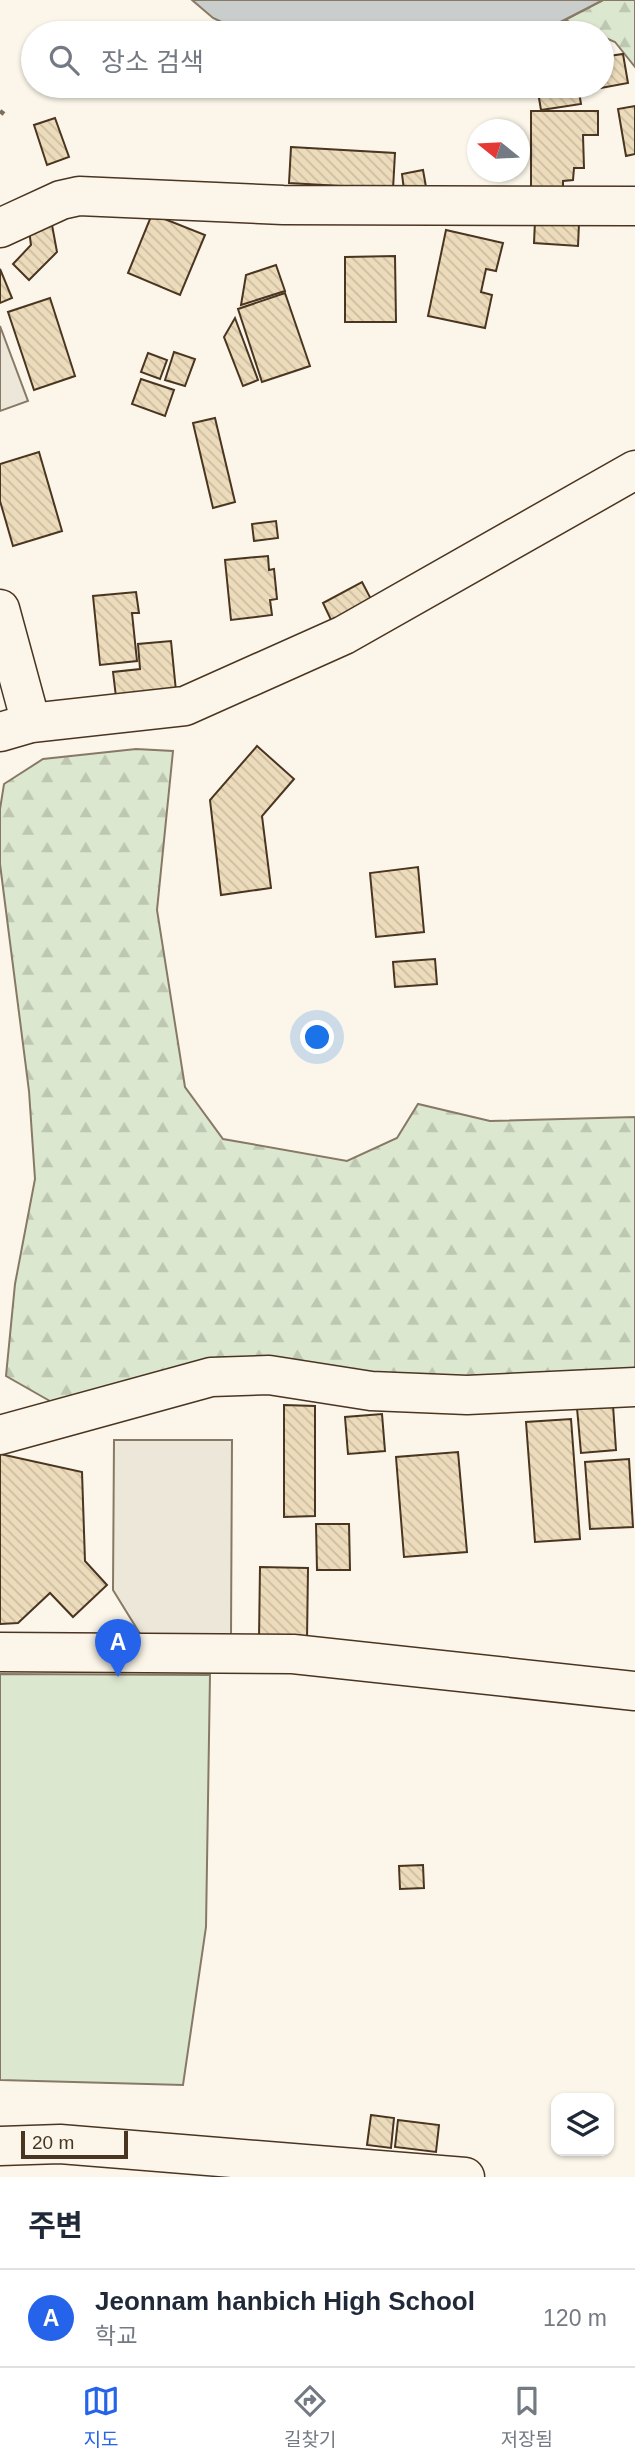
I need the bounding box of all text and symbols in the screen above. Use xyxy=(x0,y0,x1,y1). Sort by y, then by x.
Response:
search box xyxy=(21,21,614,98)
icon: search xyxy=(45,41,83,79)
text: 장소 검색 xyxy=(101,47,204,77)
north arrow xyxy=(467,119,530,182)
your location xyxy=(300,1020,334,1054)
pin: A xyxy=(95,1619,141,1677)
map controls xyxy=(551,2093,614,2156)
button: layers xyxy=(551,2093,614,2156)
scale bar xyxy=(21,2128,128,2160)
text: 20 m xyxy=(32,2132,74,2153)
text: 주변 xyxy=(28,2209,83,2242)
text: Jeonnam hanbich High School xyxy=(95,2286,475,2316)
text: A xyxy=(43,2305,59,2331)
text: 120 m xyxy=(543,2305,607,2331)
text: 학교 xyxy=(95,2323,137,2349)
tab: 지도 xyxy=(82,2382,120,2451)
tab: 길찾기 xyxy=(284,2382,337,2451)
tab: 저장됨 xyxy=(501,2382,553,2451)

